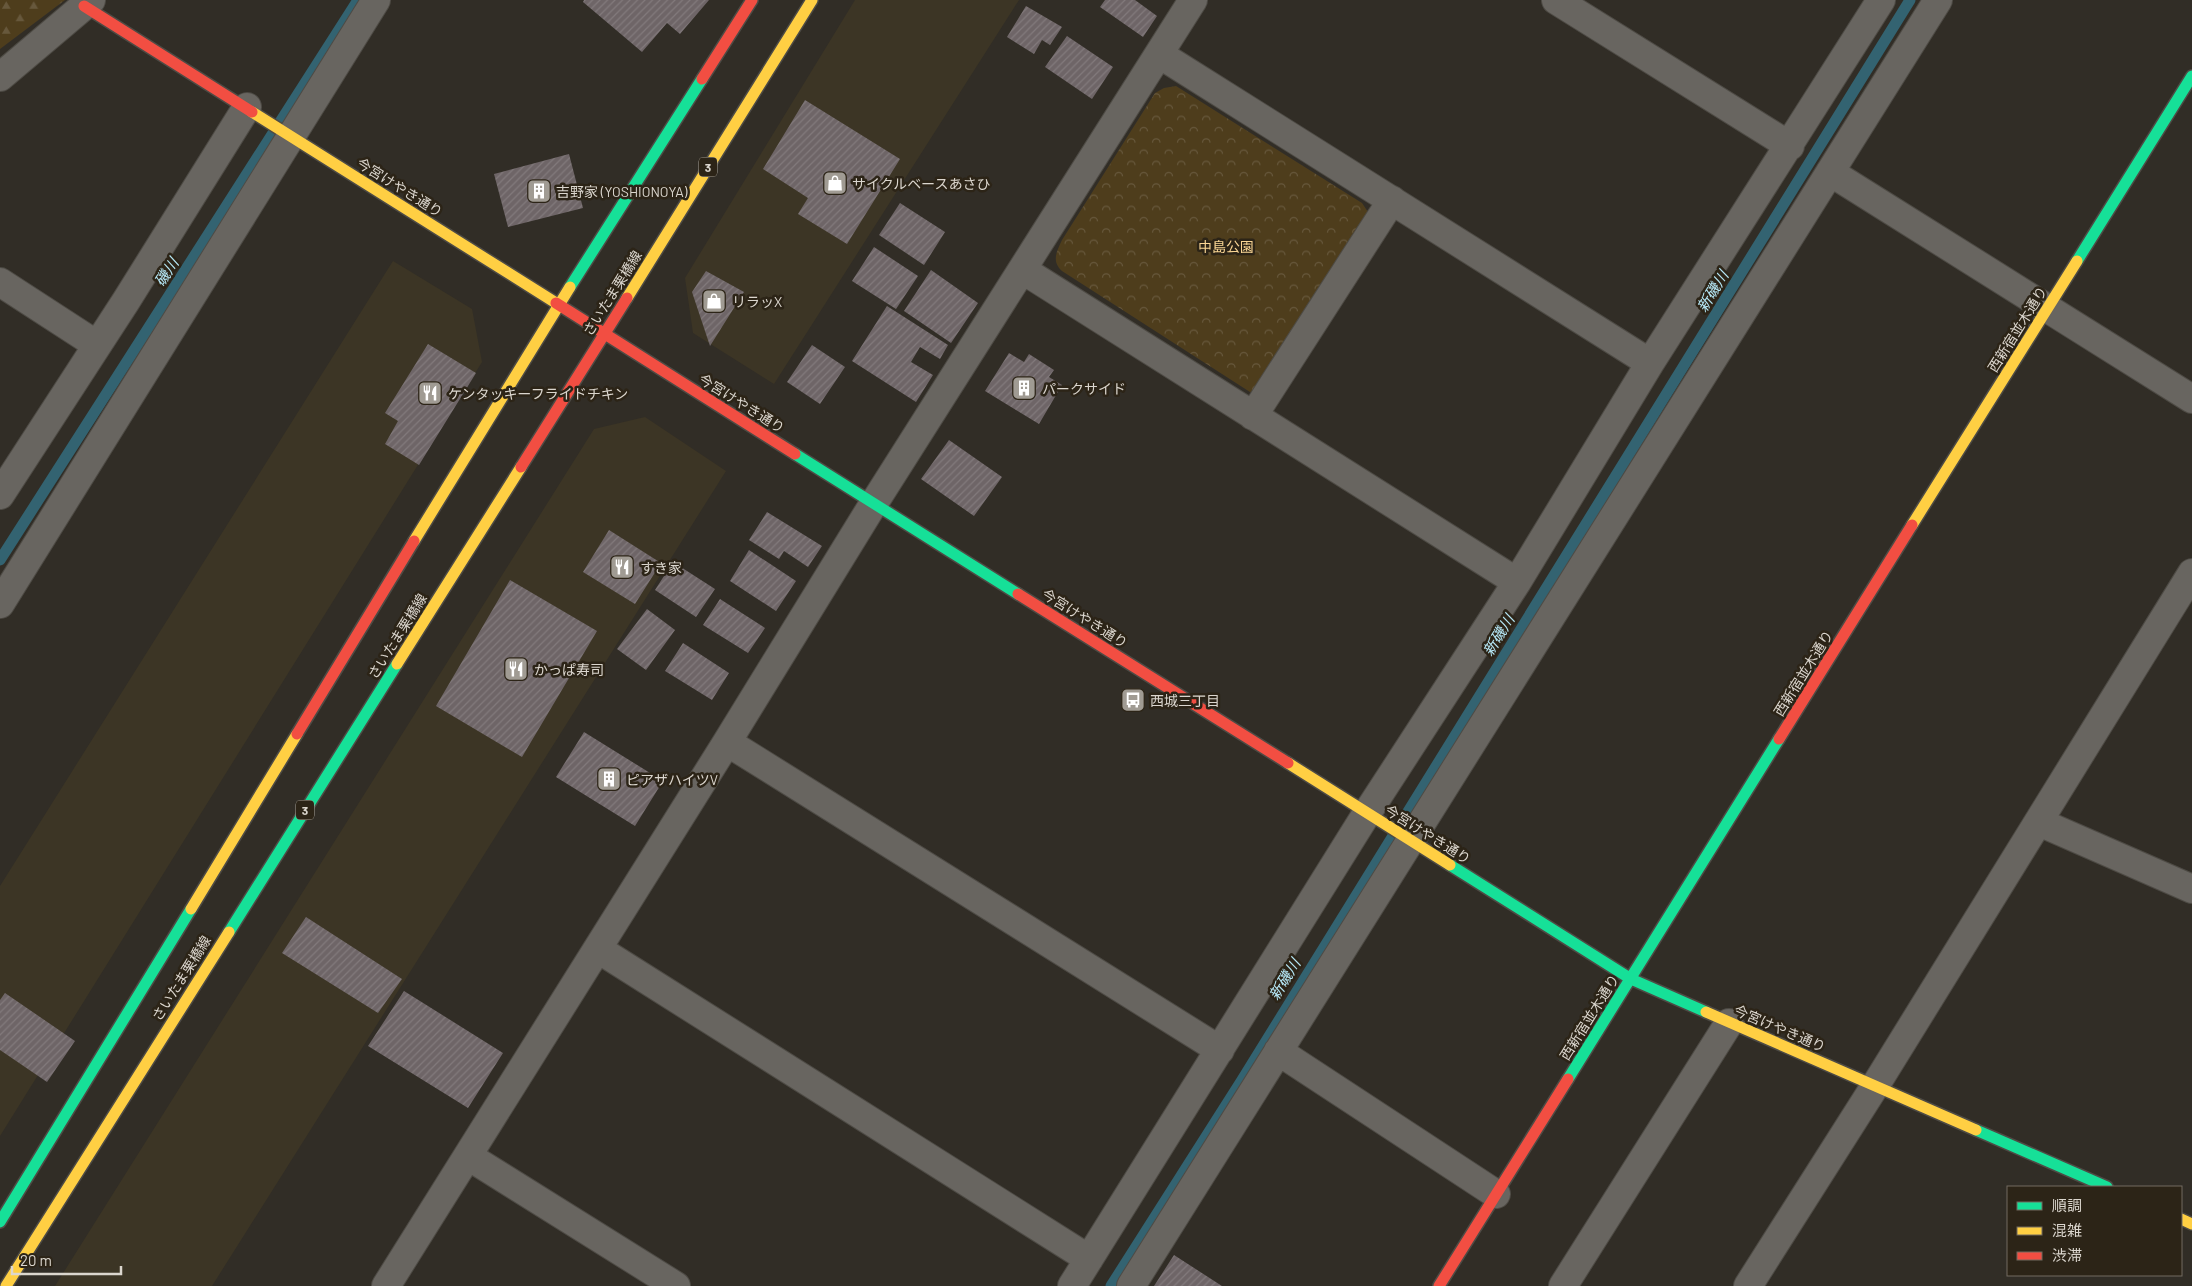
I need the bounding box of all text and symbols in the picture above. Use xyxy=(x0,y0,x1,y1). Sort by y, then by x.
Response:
street label: 今宮けやき通り xyxy=(354,154,446,220)
road number: 3 xyxy=(699,158,717,176)
shop icon: サイクルベースあさひ xyxy=(822,170,848,196)
place label: サイクルベースあさひ xyxy=(852,175,991,192)
building icon: 吉野家 (YOSHIONOYA) xyxy=(526,178,552,204)
place label: 吉野家 (YOSHIONOYA) xyxy=(556,183,688,200)
park label: 中島公園 xyxy=(1198,238,1254,255)
street label: さいたま栗橋線 xyxy=(579,247,645,339)
water label: 磯川 xyxy=(150,253,183,289)
water label: 新磯川 xyxy=(1692,265,1733,315)
street label: 西新宿並木通り xyxy=(1984,283,2050,375)
shop icon: リラッX xyxy=(701,288,727,314)
place label: リラッX xyxy=(732,293,782,310)
street label: 今宮けやき通り xyxy=(696,370,788,436)
building icon: パークサイド xyxy=(1011,375,1037,401)
restaurant icon: ケンタッキーフライドチキン xyxy=(417,380,443,406)
place label: パークサイド xyxy=(1042,380,1126,397)
place label: ケンタッキーフライドチキン xyxy=(448,385,628,402)
restaurant icon: すき家 xyxy=(609,554,635,580)
place label: すき家 xyxy=(640,559,682,576)
street label: 今宮けやき通り xyxy=(1039,585,1131,651)
street label: さいたま栗橋線 xyxy=(364,590,430,682)
water label: 新磯川 xyxy=(1478,609,1519,659)
street label: 西新宿並木通り xyxy=(1770,627,1836,719)
restaurant icon: かっぱ寿司 xyxy=(503,656,529,682)
place label: かっぱ寿司 xyxy=(534,661,604,678)
bus stop icon: 西城三丁目 xyxy=(1120,687,1146,713)
place label: 西城三丁目 xyxy=(1150,692,1220,709)
building icon: ピアザハイツV xyxy=(596,766,622,792)
place label: ピアザハイツV xyxy=(626,771,718,788)
road number: 3 xyxy=(296,800,314,820)
street label: 今宮けやき通り xyxy=(1382,801,1474,867)
street label: さいたま栗橋線 xyxy=(148,932,214,1024)
water label: 新磯川 xyxy=(1264,953,1305,1003)
street label: 西新宿並木通り xyxy=(1556,971,1622,1063)
street label: 今宮けやき通り xyxy=(1732,1001,1828,1055)
legend xyxy=(2007,1186,2182,1276)
text: 順調 xyxy=(2052,1196,2082,1214)
text: 混雑 xyxy=(2052,1221,2082,1239)
scale bar xyxy=(12,1244,121,1276)
text: 渋滞 xyxy=(2052,1246,2082,1264)
text: 20 m xyxy=(20,1251,52,1269)

